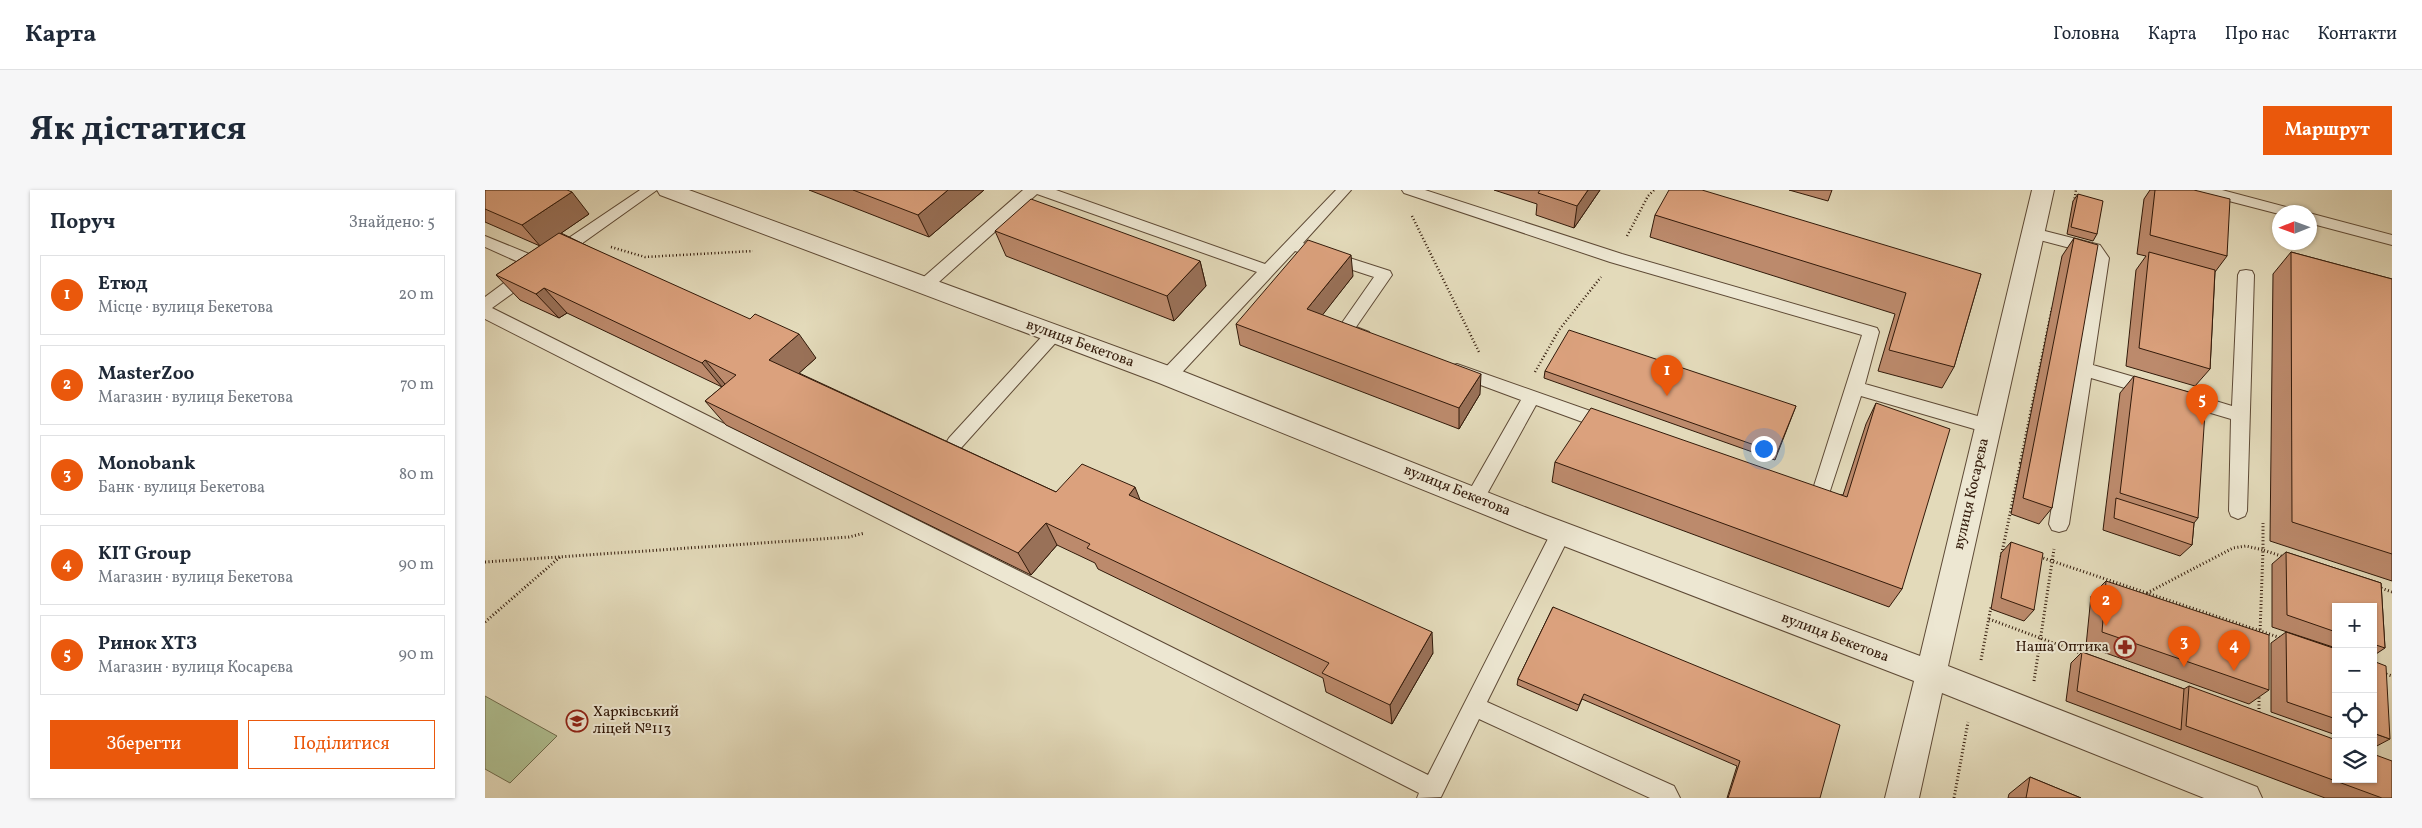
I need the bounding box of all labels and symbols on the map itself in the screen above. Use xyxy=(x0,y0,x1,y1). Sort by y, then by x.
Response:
north arrow xyxy=(2272,205,2317,250)
street label: вулиця Бекетова xyxy=(1023,315,1137,373)
pin: 1 xyxy=(1651,355,1683,396)
pin: 5 xyxy=(2186,384,2218,425)
your location xyxy=(1751,436,1777,462)
street label: вулиця Косарєва xyxy=(1949,436,1995,552)
street label: вулиця Бекетова xyxy=(1400,460,1514,522)
pin: 2 xyxy=(2090,585,2122,626)
street label: вулиця Бекетова xyxy=(1778,608,1892,668)
pin: 3 xyxy=(2168,626,2200,667)
pin: 4 xyxy=(2218,630,2250,671)
pharmacy icon: Наша Оптика xyxy=(2113,635,2137,659)
place label: Наша Оптика xyxy=(2016,637,2109,658)
place label: Харківський ліцей №113 xyxy=(593,702,679,740)
school or university icon: Харківський ліцей №113 xyxy=(565,709,589,733)

